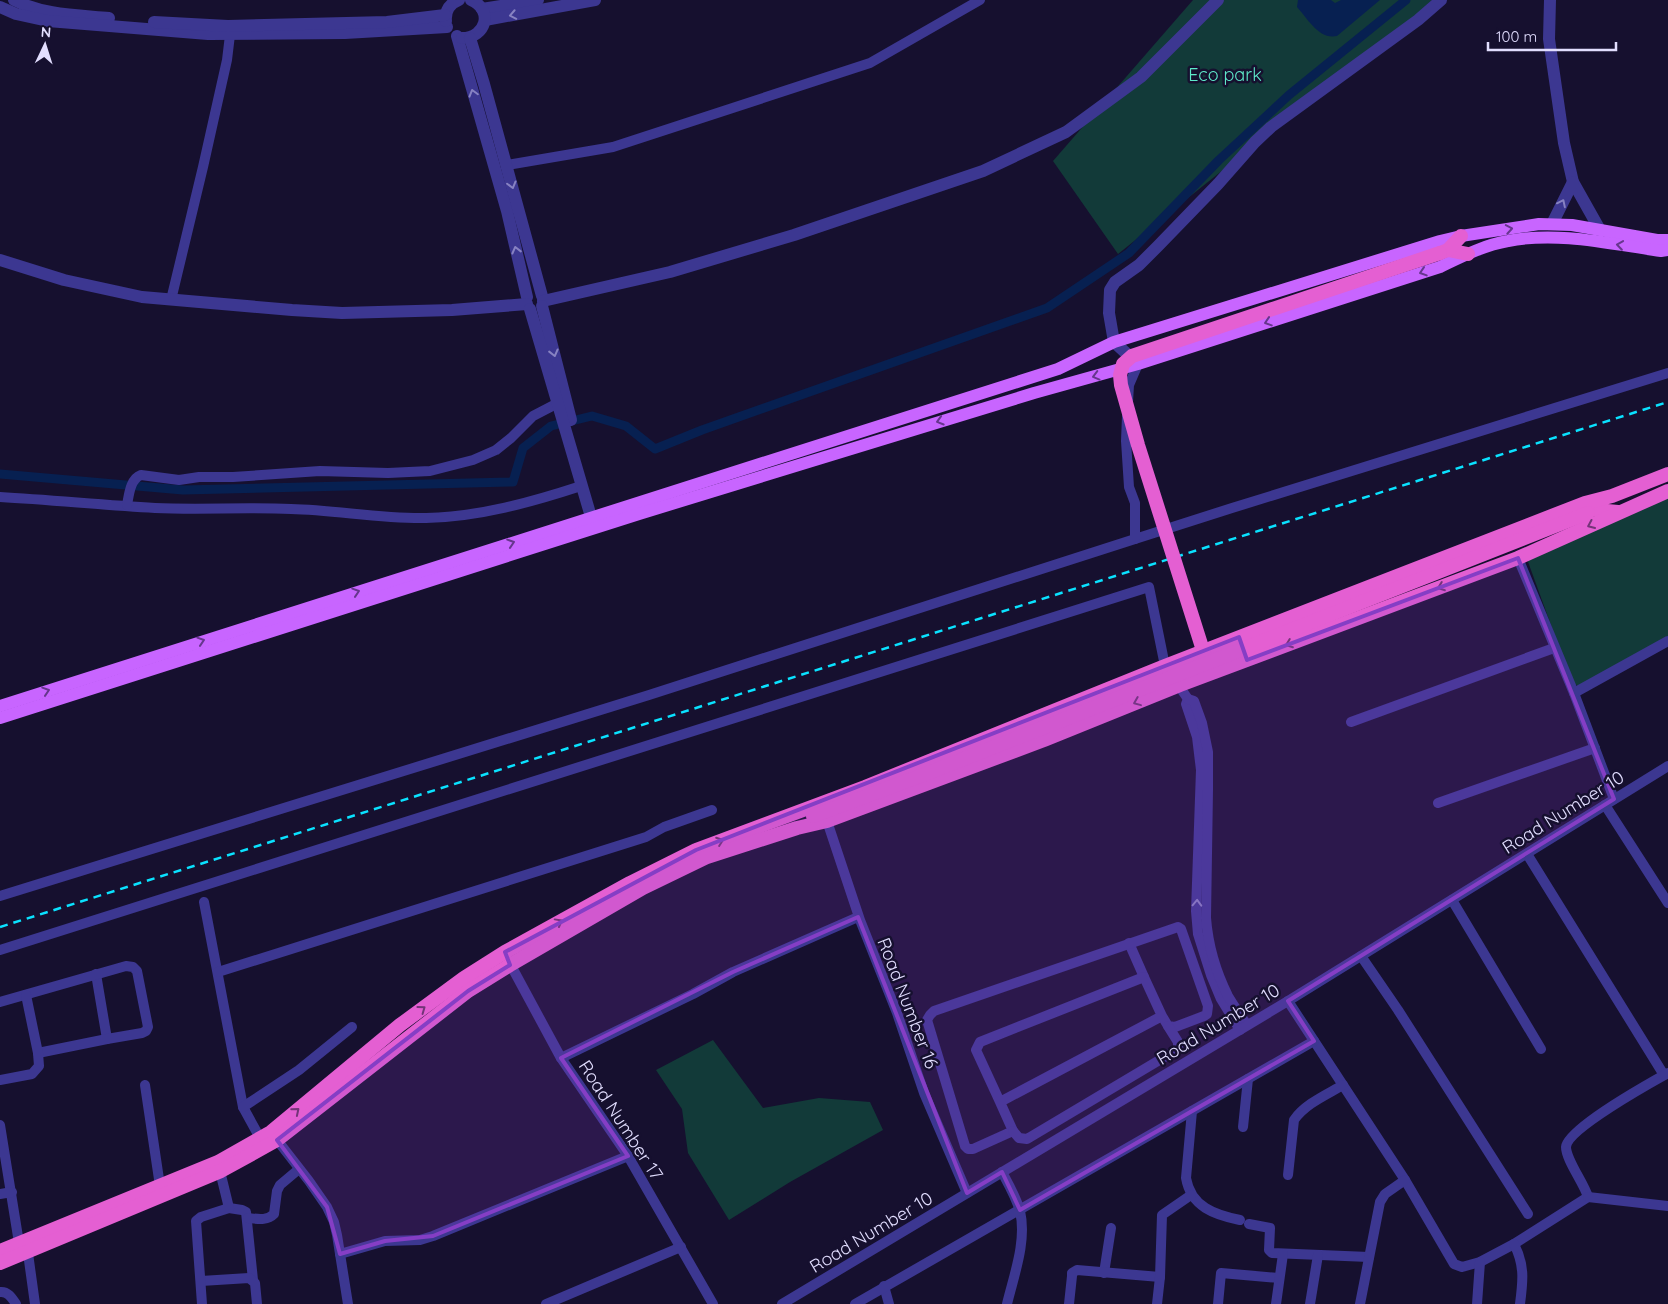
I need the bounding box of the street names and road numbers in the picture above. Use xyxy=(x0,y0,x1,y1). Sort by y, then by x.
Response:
street label: Road Number 10 xyxy=(1498,765,1628,859)
street label: Road Number 16 xyxy=(872,934,944,1072)
street label: Road Number 10 xyxy=(1152,978,1284,1070)
street label: Road Number 17 xyxy=(574,1056,668,1184)
street label: Road Number 10 xyxy=(805,1186,937,1278)

